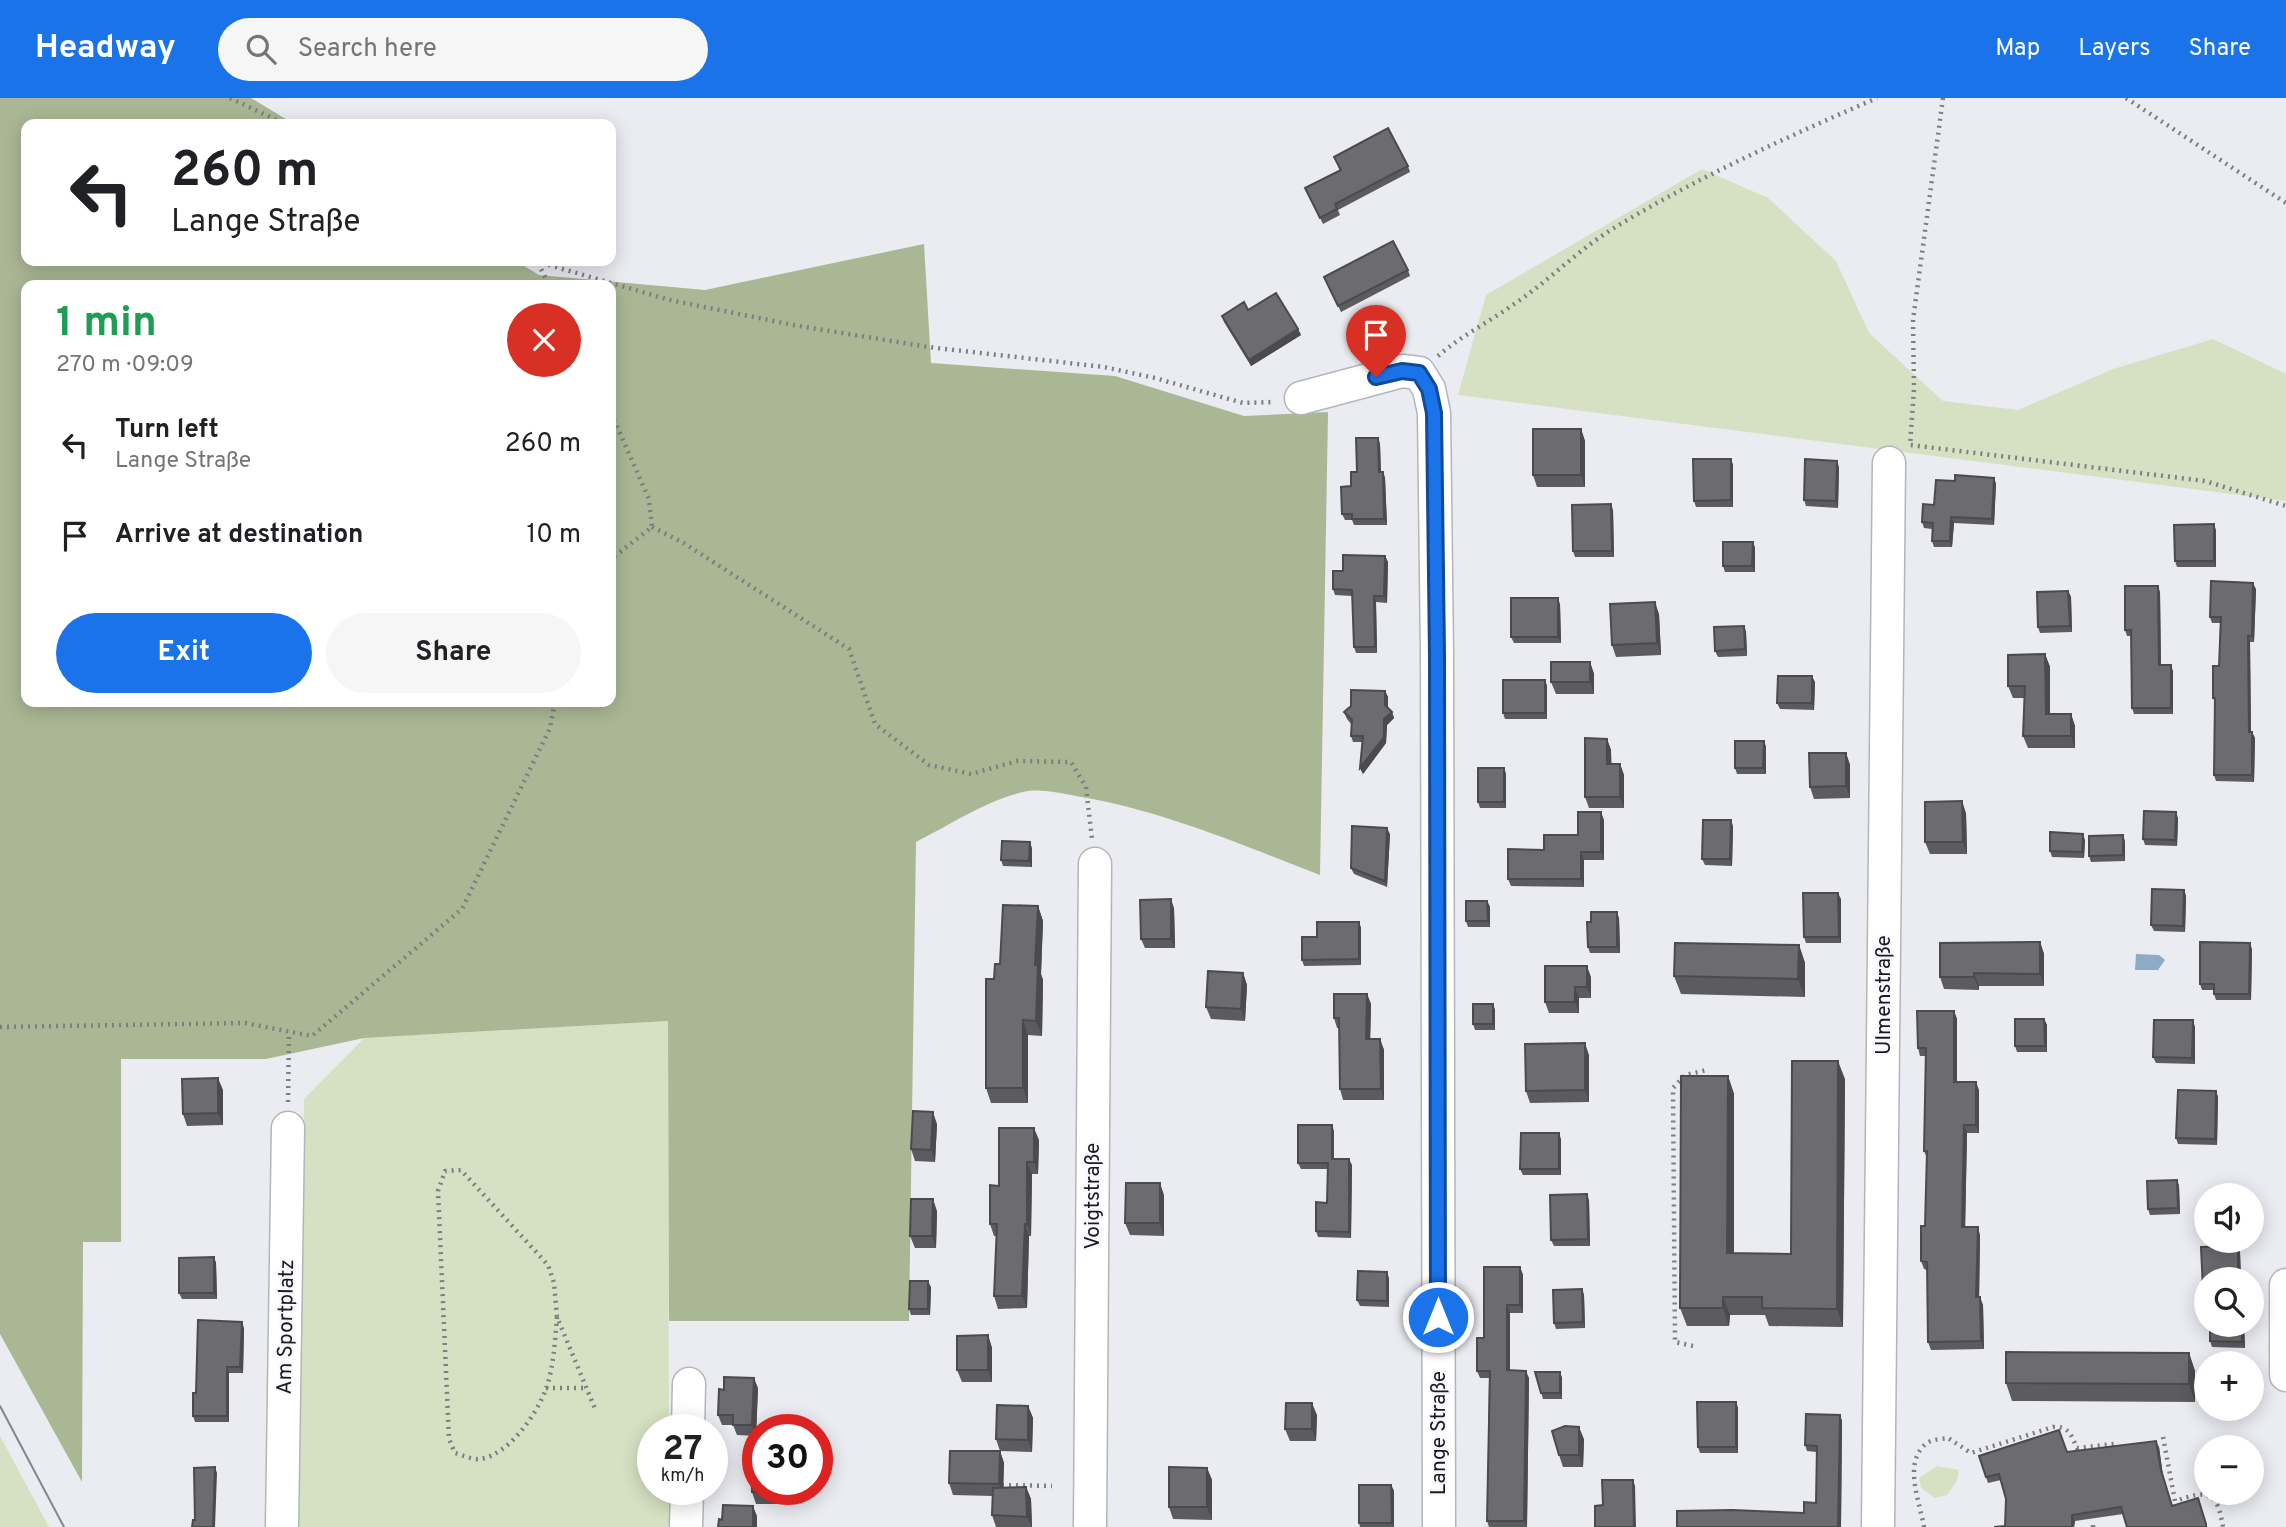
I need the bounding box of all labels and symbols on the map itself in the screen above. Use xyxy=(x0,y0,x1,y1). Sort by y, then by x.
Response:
pin xyxy=(1346,305,1406,377)
street label: Ulmenstraße xyxy=(1871,935,1898,1055)
street label: Voigtstraße xyxy=(1080,1143,1107,1249)
street label: Am Sportplatz xyxy=(272,1259,301,1395)
position arrow xyxy=(1401,1280,1475,1354)
street label: Lange Straße xyxy=(1426,1371,1453,1495)
speed limit sign: 30 xyxy=(742,1414,833,1505)

